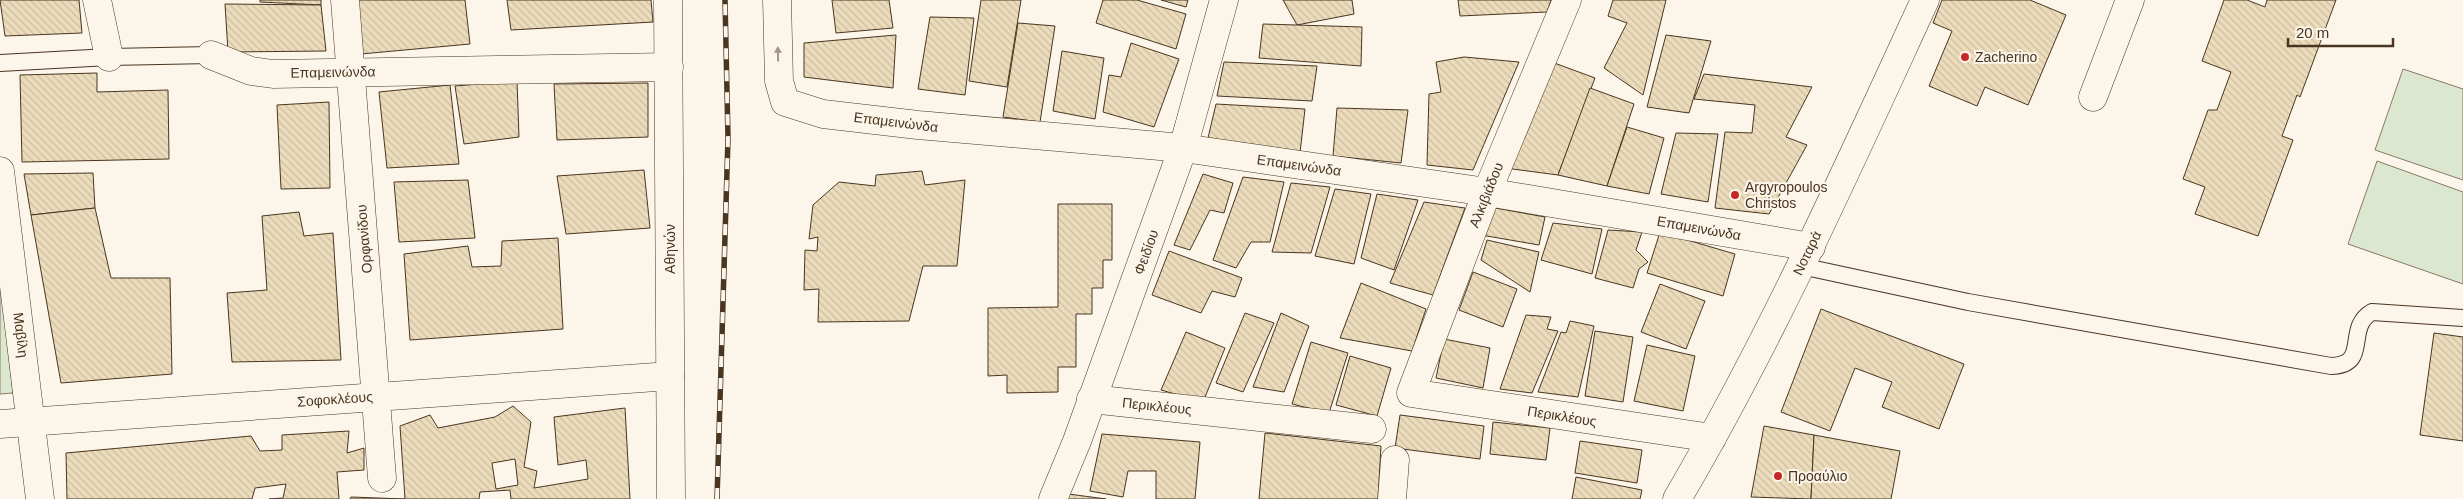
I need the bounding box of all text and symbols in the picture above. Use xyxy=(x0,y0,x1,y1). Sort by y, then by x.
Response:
scale bar xyxy=(2288,15,2393,47)
text: 20 m xyxy=(2296,24,2329,41)
one-way arrow xyxy=(774,46,782,62)
place label: Zacherino xyxy=(1975,49,2037,65)
marker: Zacherino xyxy=(1959,51,1971,63)
street label: Επαμεινώνδα xyxy=(290,63,376,81)
street label: Επαμεινώνδα xyxy=(853,109,939,135)
street label: Επαμεινώνδα xyxy=(1256,151,1342,179)
street label: Αλκιβιάδου xyxy=(1466,160,1506,230)
place label: Argyropoulos Christos xyxy=(1745,179,1828,211)
marker: Argyropoulos Christos xyxy=(1729,189,1741,201)
street label: Ορφανίδου xyxy=(353,204,375,274)
street label: Επαμεινώνδα xyxy=(1656,213,1742,243)
street label: Αθηνών xyxy=(662,224,678,274)
street label: Φειδίου xyxy=(1130,227,1162,277)
street label: Νοταρά xyxy=(1789,228,1825,278)
street label: Μαβίλη xyxy=(10,311,32,359)
street label: Σοφοκλέους xyxy=(297,388,374,410)
street label: Περικλέους xyxy=(1121,394,1193,418)
street label: Περικλέους xyxy=(1526,403,1598,429)
place label: Προαύλιο xyxy=(1788,468,1848,484)
marker: Προαύλιο xyxy=(1772,470,1784,482)

